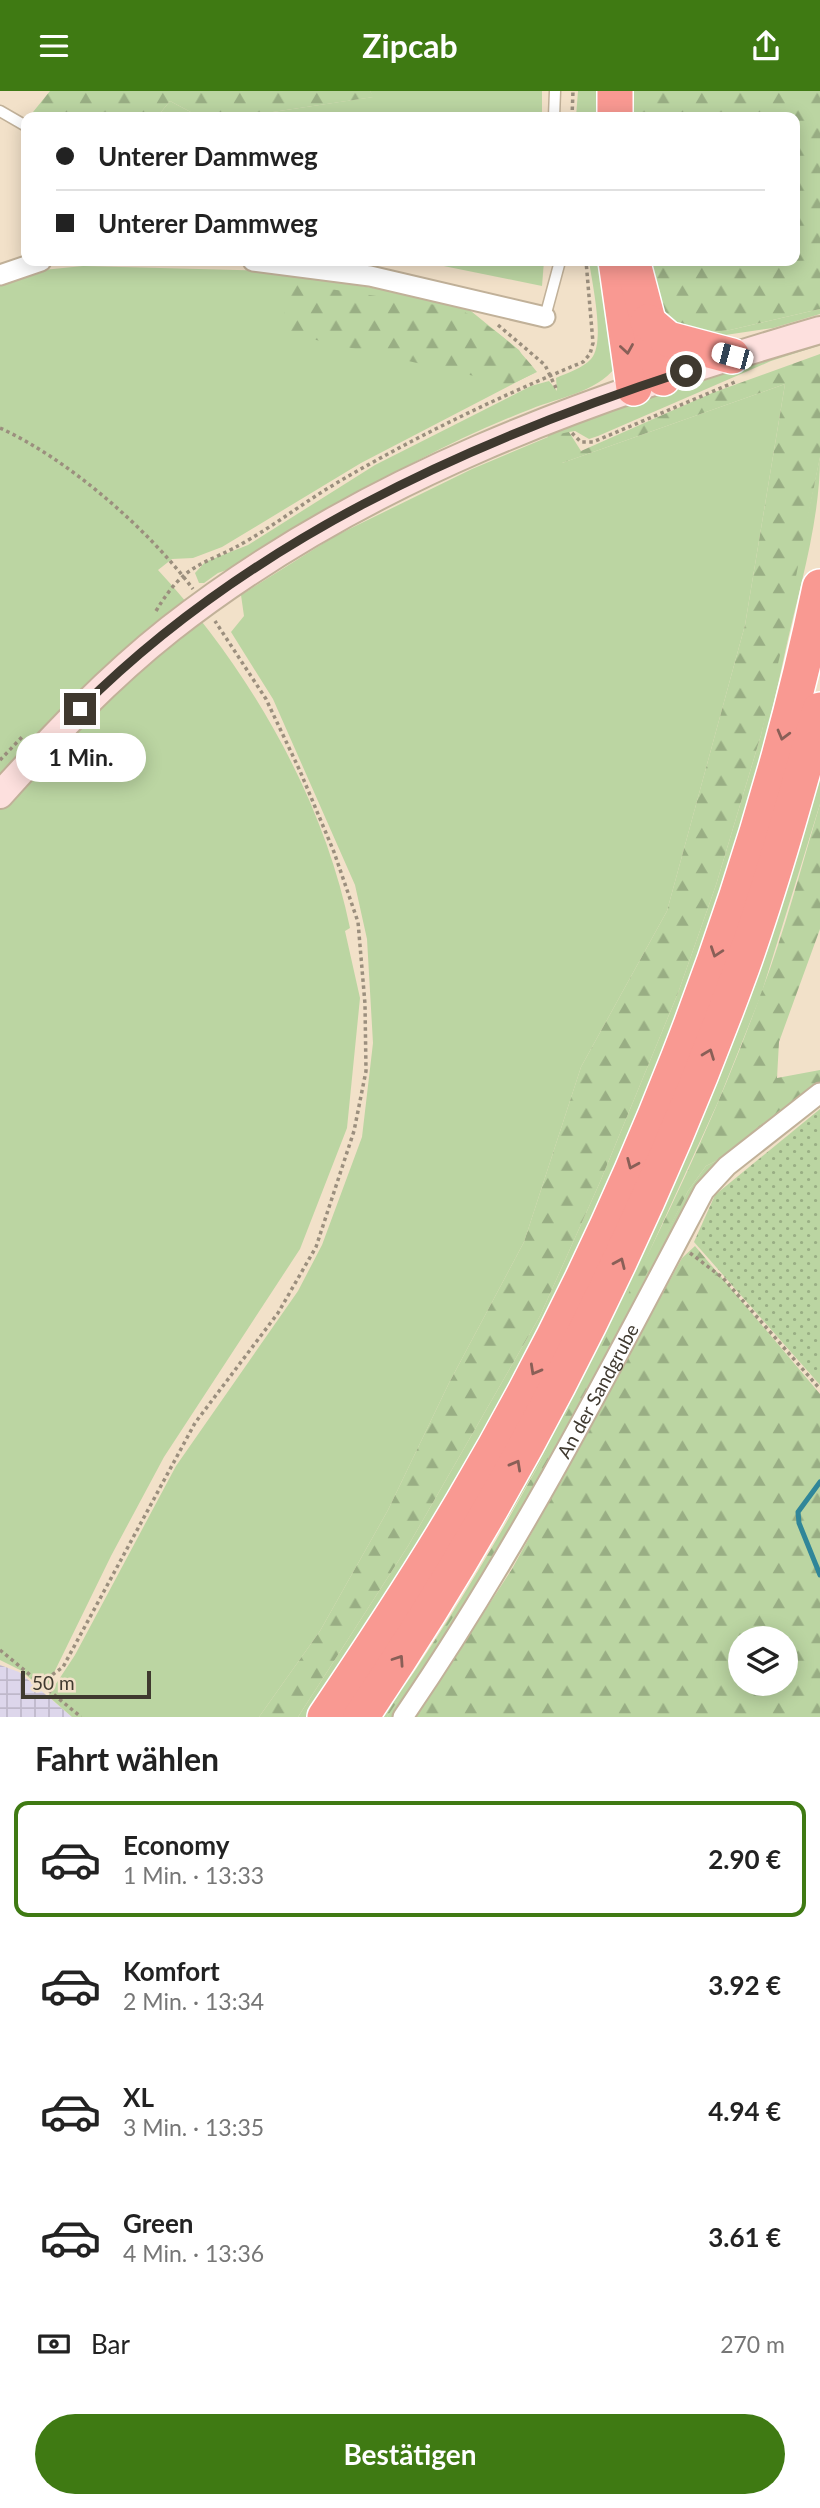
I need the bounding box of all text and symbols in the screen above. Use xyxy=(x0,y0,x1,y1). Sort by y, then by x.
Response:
text: Zipcab xyxy=(362,26,458,65)
icon: menu xyxy=(35,27,73,65)
icon: share xyxy=(747,27,785,65)
text: Unterer Dammweg xyxy=(98,140,318,172)
text: Unterer Dammweg xyxy=(98,207,318,239)
car xyxy=(709,340,756,372)
one-way arrow xyxy=(619,343,634,355)
route start xyxy=(670,355,702,387)
route end xyxy=(64,693,96,725)
one-way arrow xyxy=(777,729,791,741)
callout: 1 Min. xyxy=(15,733,145,783)
text: 1 Min. xyxy=(49,743,113,771)
one-way arrow xyxy=(710,946,724,958)
one-way arrow xyxy=(700,1048,714,1060)
one-way arrow xyxy=(626,1157,640,1169)
one-way arrow xyxy=(612,1258,626,1270)
street label: An der Sandgrube xyxy=(552,1320,643,1462)
one-way arrow xyxy=(530,1363,543,1375)
one-way arrow xyxy=(508,1460,521,1473)
map controls xyxy=(728,1626,798,1696)
button: layers xyxy=(728,1626,798,1696)
one-way arrow xyxy=(391,1655,404,1668)
scale bar xyxy=(21,1668,150,1700)
text: 50 m xyxy=(32,1671,75,1694)
text: Fahrt wählen xyxy=(35,1739,219,1778)
icon: car xyxy=(39,1828,102,1891)
text: Economy xyxy=(123,1829,229,1861)
text: 2.90 € xyxy=(708,1843,781,1875)
text: 1 Min. · 13:33 xyxy=(123,1861,264,1889)
icon: car xyxy=(39,1954,102,2017)
text: Komfort xyxy=(123,1955,220,1987)
text: 3.92 € xyxy=(708,1969,781,2001)
text: 2 Min. · 13:34 xyxy=(123,1987,264,2015)
icon: car xyxy=(39,2080,102,2143)
text: XL xyxy=(123,2081,154,2113)
text: 4.94 € xyxy=(708,2095,781,2127)
text: 3 Min. · 13:35 xyxy=(123,2113,264,2141)
icon: car xyxy=(39,2206,102,2269)
text: Green xyxy=(123,2207,193,2239)
text: 3.61 € xyxy=(708,2221,781,2253)
text: 4 Min. · 13:36 xyxy=(123,2239,264,2267)
icon: cash xyxy=(35,2325,73,2363)
text: Bar xyxy=(91,2328,130,2360)
text: 270 m xyxy=(720,2330,785,2358)
button: Bestätigen xyxy=(35,2414,785,2494)

